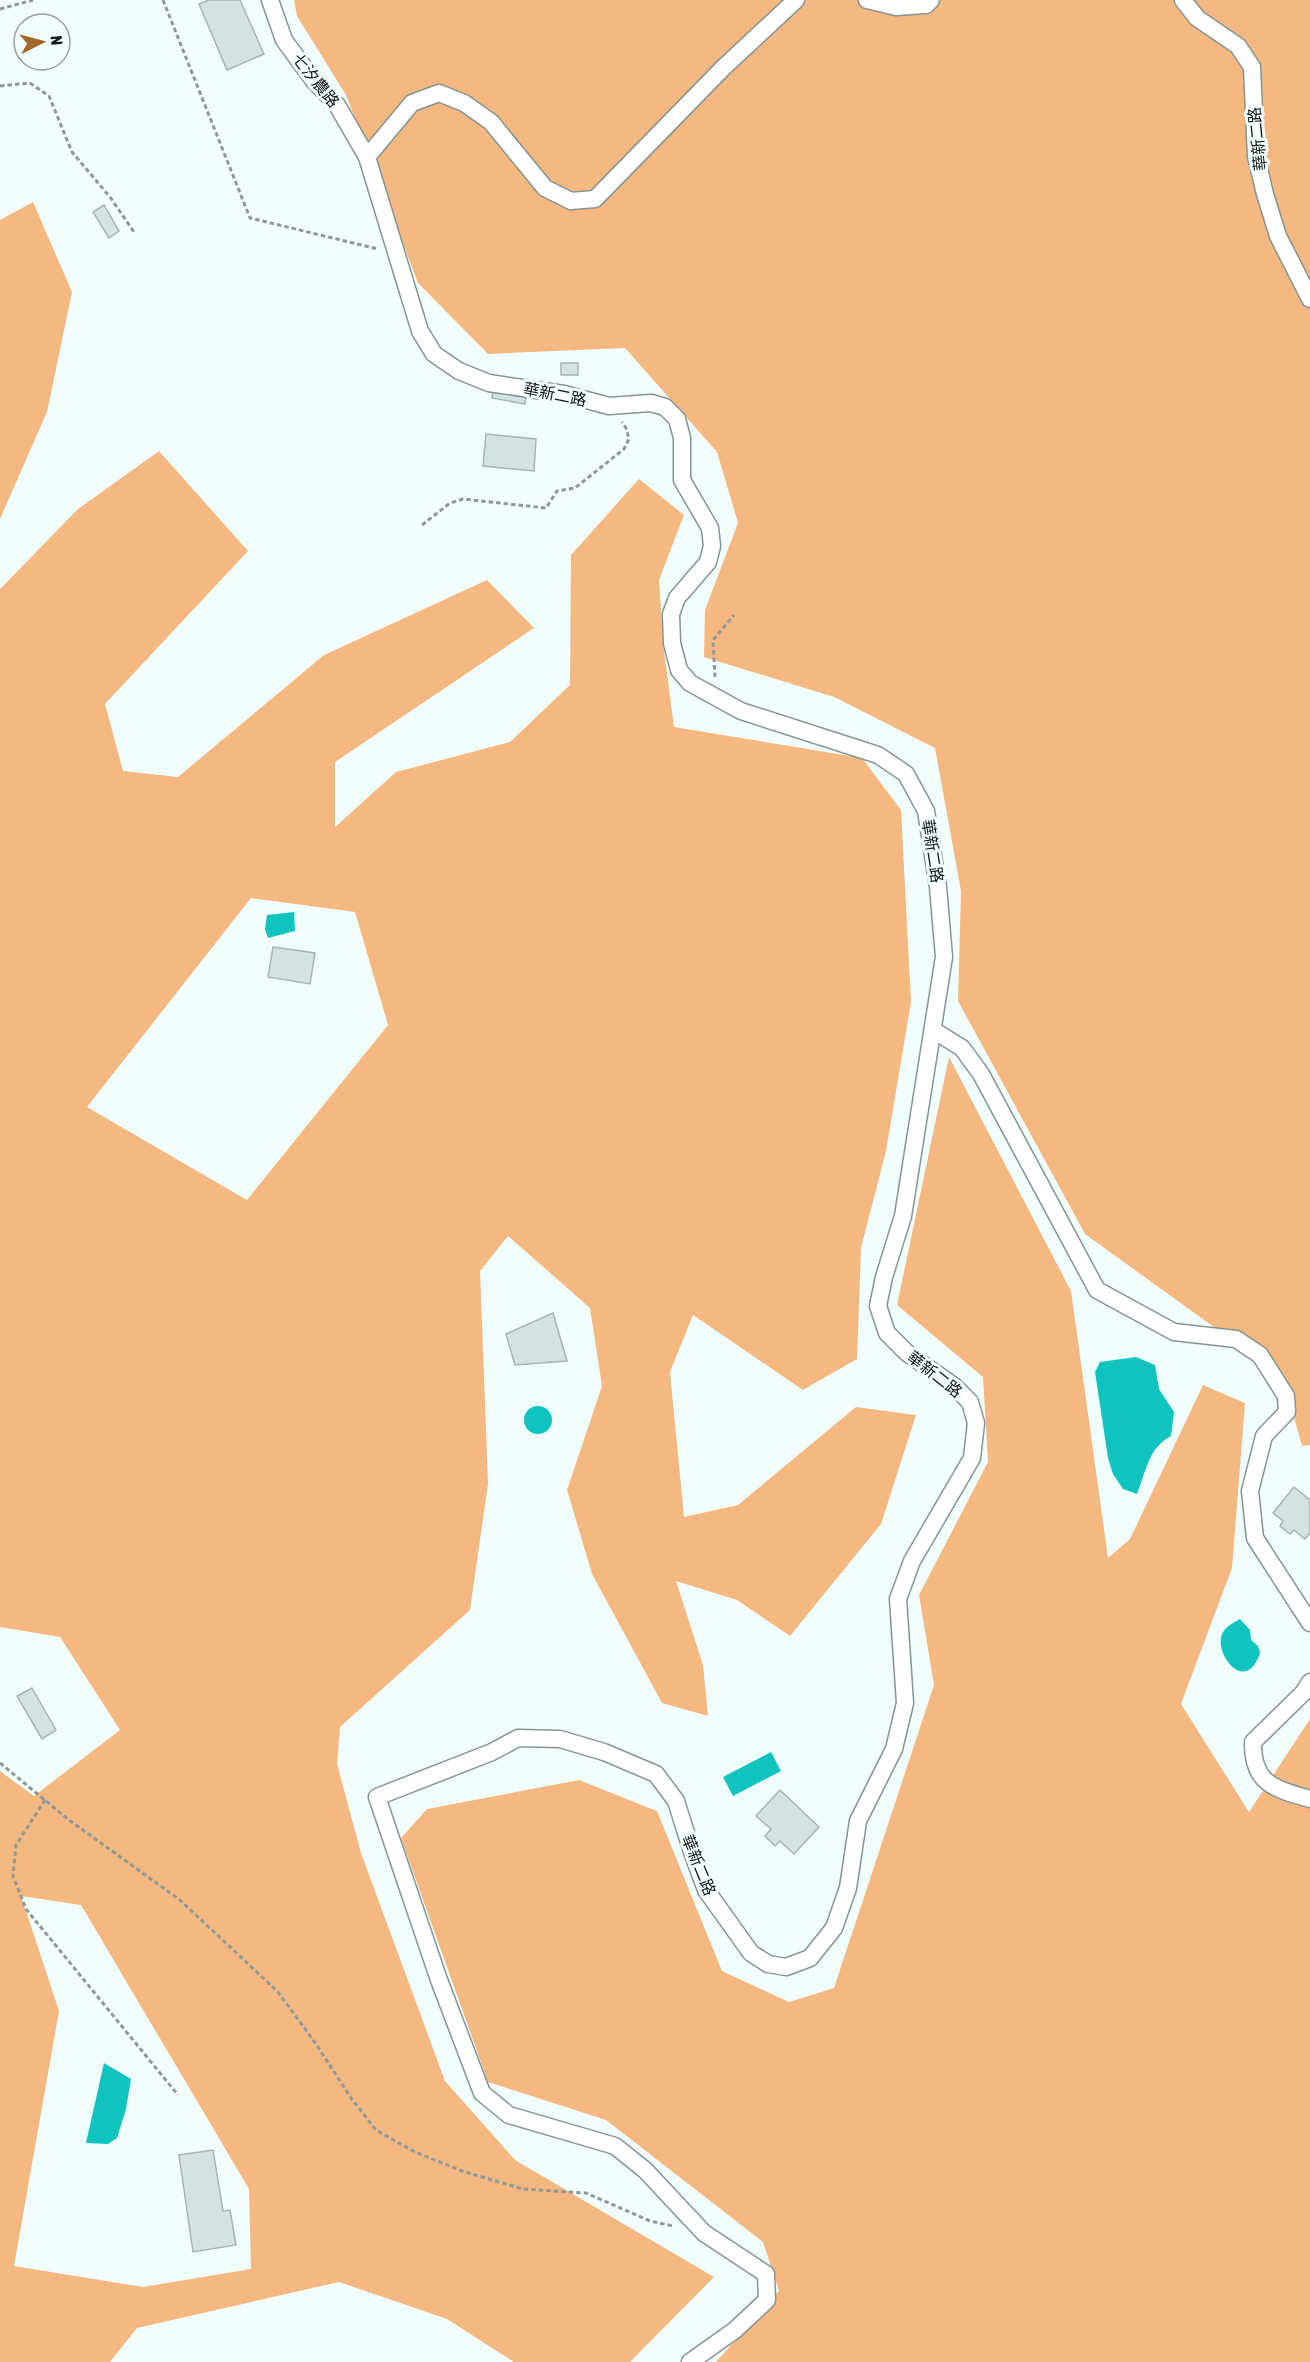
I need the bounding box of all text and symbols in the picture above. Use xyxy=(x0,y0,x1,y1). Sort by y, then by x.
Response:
north arrow xyxy=(12,12,72,72)
text: N xyxy=(47,35,66,46)
street label: 七汐農路 xyxy=(289,49,343,111)
street label: 華新二路 xyxy=(1245,106,1269,172)
street label: 華新二路 xyxy=(522,379,588,409)
street label: 華新二路 xyxy=(919,818,947,884)
street label: 華新二路 xyxy=(904,1347,966,1401)
street label: 華新二路 xyxy=(679,1832,719,1898)

